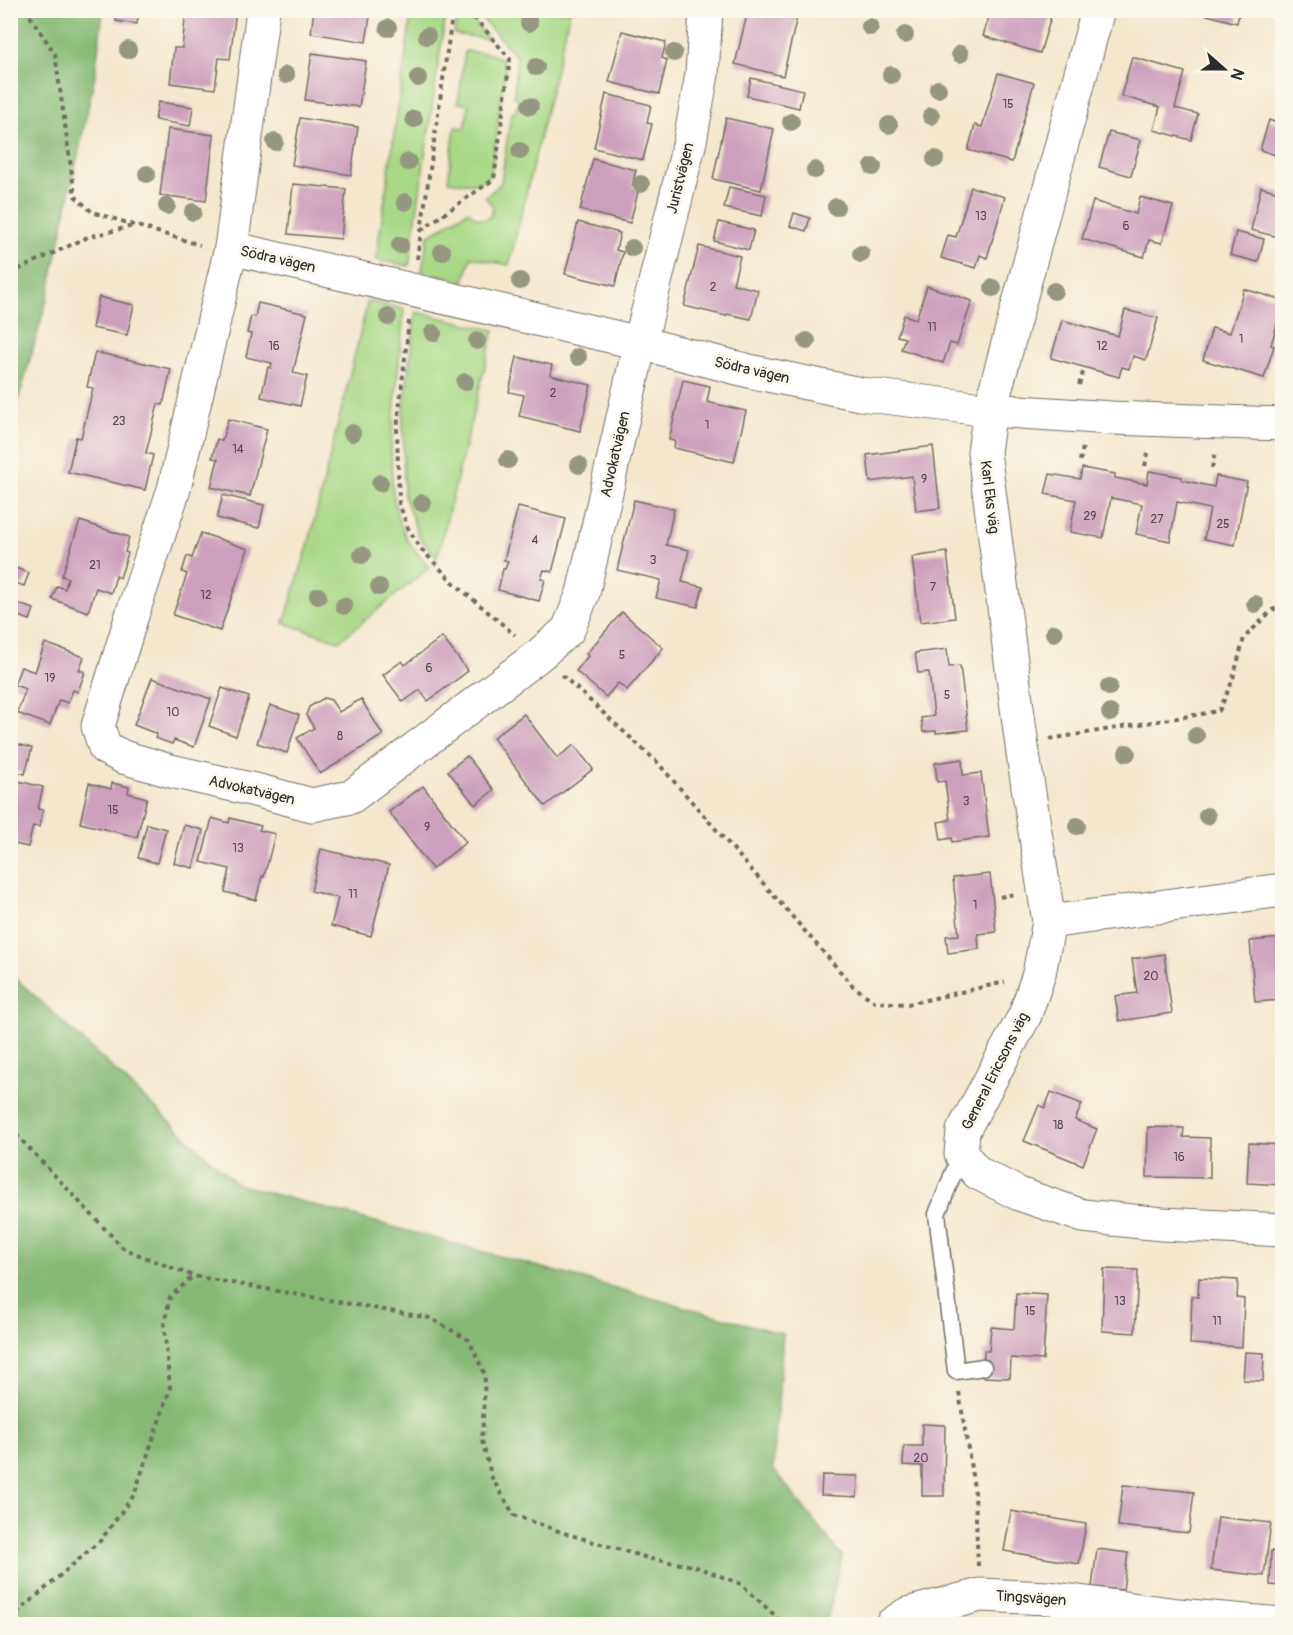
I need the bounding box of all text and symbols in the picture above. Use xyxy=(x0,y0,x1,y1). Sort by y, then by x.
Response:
north arrow xyxy=(1194,39,1254,99)
text: N xyxy=(1226,65,1248,83)
house number: 15 xyxy=(1002,97,1014,112)
street label: Juristvägen xyxy=(662,141,698,216)
house number: 13 xyxy=(975,209,987,224)
house number: 6 xyxy=(1123,219,1130,234)
street label: Södra vägen xyxy=(238,242,317,277)
house number: 2 xyxy=(710,280,717,295)
house number: 11 xyxy=(927,320,937,335)
house number: 1 xyxy=(1239,332,1243,347)
house number: 16 xyxy=(268,339,280,354)
house number: 12 xyxy=(1096,339,1108,354)
street label: Södra vägen xyxy=(712,353,791,388)
house number: 2 xyxy=(550,386,557,401)
street label: Advokatvägen xyxy=(596,409,635,499)
house number: 23 xyxy=(112,414,126,429)
house number: 1 xyxy=(705,418,709,433)
house number: 14 xyxy=(232,442,244,457)
street label: Karl Eks väg xyxy=(976,459,1003,535)
house number: 9 xyxy=(921,472,927,487)
house number: 29 xyxy=(1084,509,1096,524)
house number: 27 xyxy=(1150,512,1164,527)
house number: 25 xyxy=(1216,517,1230,532)
house number: 4 xyxy=(532,533,539,548)
house number: 3 xyxy=(650,553,657,568)
house number: 21 xyxy=(89,558,101,573)
house number: 7 xyxy=(930,580,937,595)
house number: 12 xyxy=(200,588,212,603)
house number: 5 xyxy=(619,648,625,663)
house number: 6 xyxy=(426,661,433,676)
house number: 19 xyxy=(45,671,55,686)
house number: 5 xyxy=(944,688,950,703)
house number: 10 xyxy=(167,705,179,720)
house number: 8 xyxy=(337,729,343,744)
street label: Advokatvägen xyxy=(207,771,297,810)
house number: 3 xyxy=(963,794,970,809)
house number: 15 xyxy=(107,803,119,818)
house number: 9 xyxy=(424,820,430,835)
house number: 13 xyxy=(232,841,244,856)
house number: 11 xyxy=(348,887,358,902)
house number: 1 xyxy=(973,898,977,913)
house number: 20 xyxy=(1144,969,1158,984)
street label: General Ericsons väg xyxy=(958,1009,1033,1133)
house number: 18 xyxy=(1053,1118,1063,1133)
house number: 16 xyxy=(1173,1150,1185,1165)
house number: 13 xyxy=(1114,1294,1126,1309)
house number: 15 xyxy=(1024,1304,1036,1319)
house number: 11 xyxy=(1212,1314,1222,1329)
house number: 20 xyxy=(914,1451,928,1466)
street label: Tingsvägen xyxy=(995,1587,1067,1610)

